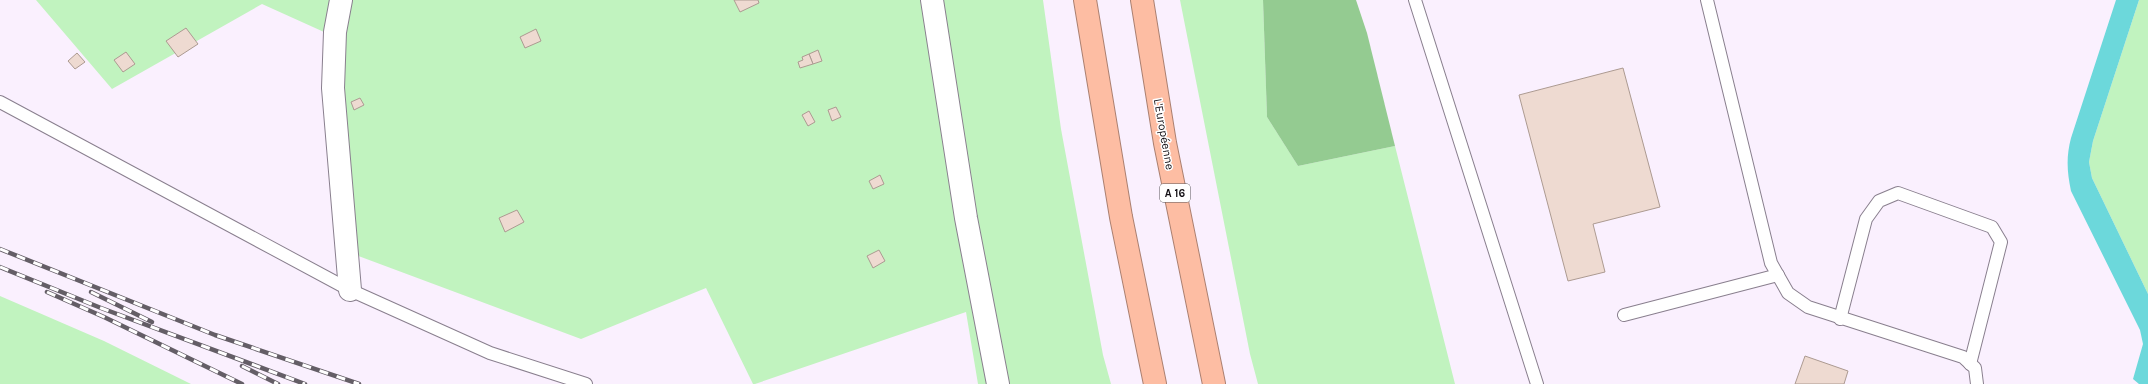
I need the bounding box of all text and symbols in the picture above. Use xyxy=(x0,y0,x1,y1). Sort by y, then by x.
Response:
street label: L'Européenne xyxy=(1151,97,1177,171)
road number: A 16 xyxy=(1160,184,1190,202)

